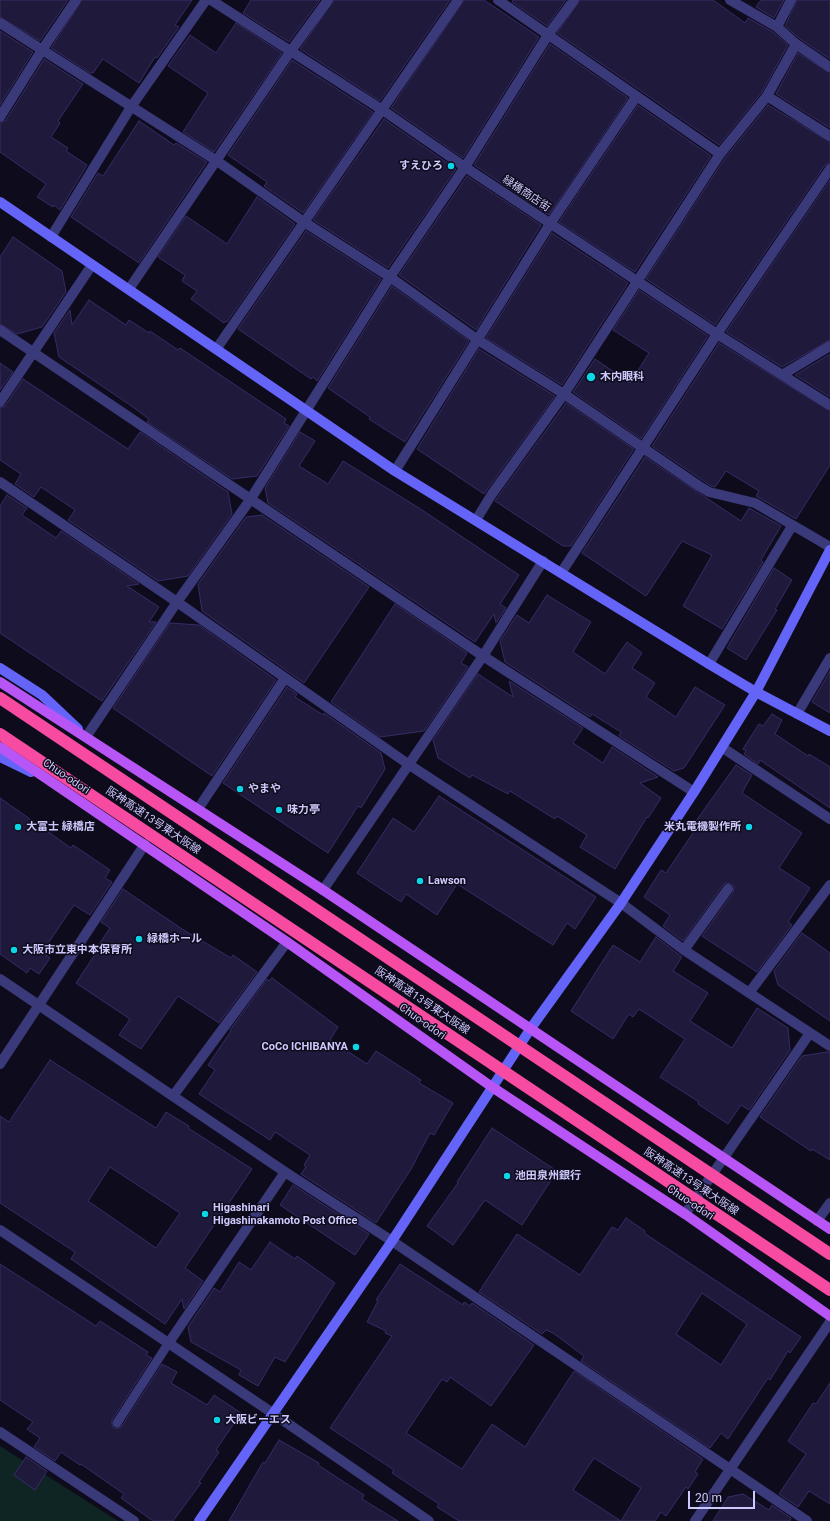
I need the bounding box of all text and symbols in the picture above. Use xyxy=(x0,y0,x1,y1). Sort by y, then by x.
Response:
place label: すえひろ xyxy=(399,159,443,173)
marker: すえひろ xyxy=(446,161,456,171)
street label: 緑橋商店街 xyxy=(500,173,552,215)
place label: 木内眼科 xyxy=(600,370,644,384)
marker: 木内眼科 xyxy=(585,371,597,383)
street label: Chuo-odori xyxy=(40,757,92,797)
place label: やまや xyxy=(248,782,281,796)
street label: 阪神高速13号東大阪線 xyxy=(103,784,203,858)
marker: やまや xyxy=(235,784,245,794)
place label: 味力亭 xyxy=(287,803,320,817)
marker: 味力亭 xyxy=(274,805,284,815)
place label: 大富士 緑橋店 xyxy=(26,820,95,834)
place label: 米丸電機製作所 xyxy=(664,820,741,834)
marker: 大富士 緑橋店 xyxy=(13,822,23,832)
marker: 米丸電機製作所 xyxy=(744,822,754,832)
place label: Lawson xyxy=(428,874,466,888)
marker: Lawson xyxy=(415,876,425,886)
place label: 緑橋ホール xyxy=(147,932,202,946)
marker: 緑橋ホール xyxy=(134,934,144,944)
place label: 大阪市立東中本保育所 xyxy=(22,943,132,957)
marker: 大阪市立東中本保育所 xyxy=(9,945,19,955)
street label: 阪神高速13号東大阪線 xyxy=(372,964,472,1038)
street label: Chuo-odori xyxy=(396,1001,448,1043)
place label: CoCo ICHIBANYA xyxy=(262,1040,348,1054)
marker: CoCo ICHIBANYA xyxy=(351,1042,361,1052)
street label: 阪神高速13号東大阪線 xyxy=(641,1145,741,1219)
place label: 池田泉州銀行 xyxy=(515,1169,581,1183)
marker: 池田泉州銀行 xyxy=(502,1171,512,1181)
street label: Chuo-odori xyxy=(664,1183,716,1223)
place label: Higashinari Higashinakamoto Post Office xyxy=(213,1201,357,1227)
marker: Higashinari Higashinakamoto Post Office xyxy=(200,1209,210,1219)
place label: 大阪ビーエス xyxy=(225,1413,291,1427)
marker: 大阪ビーエス xyxy=(212,1415,222,1425)
scale bar xyxy=(690,1483,757,1509)
text: 20 m xyxy=(695,1491,722,1505)

